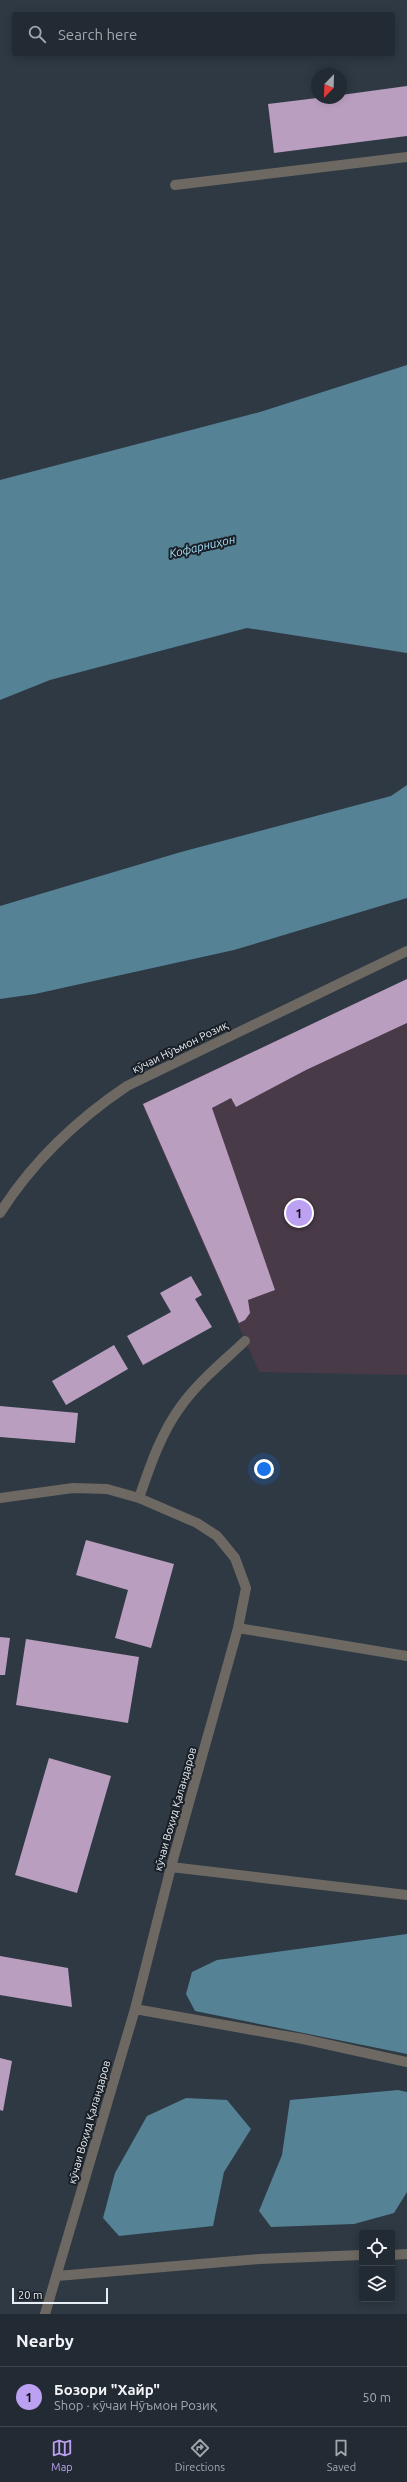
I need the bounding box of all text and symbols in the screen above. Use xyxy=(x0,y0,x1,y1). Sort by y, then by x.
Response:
search box xyxy=(12,12,395,56)
icon: search xyxy=(26,23,48,45)
text: Search here xyxy=(58,26,137,43)
north arrow xyxy=(311,68,347,104)
water label: Кофарниҳон xyxy=(168,532,237,560)
street label: кӯчаи Нӯъмон Розиқ xyxy=(130,1019,230,1075)
pin: 1 xyxy=(286,1198,312,1228)
your location xyxy=(254,1459,274,1479)
street label: кӯчаи Воҳид Қаландаров xyxy=(152,1746,198,1872)
street label: кӯчаи Воҳид Қаландаров xyxy=(66,2059,112,2185)
map controls xyxy=(359,2230,395,2302)
button: locate xyxy=(359,2230,395,2266)
button: layers xyxy=(359,2266,395,2302)
scale bar xyxy=(12,2286,108,2305)
text: 20 m xyxy=(18,2289,42,2301)
text: Nearby xyxy=(16,2331,74,2350)
text: Бозори "Хайр" xyxy=(54,2381,160,2398)
text: 1 xyxy=(25,2390,33,2404)
text: 50 m xyxy=(362,2390,391,2404)
text: Shop · кӯчаи Нӯъмон Розиқ xyxy=(54,2398,217,2412)
tab: Map xyxy=(51,2437,73,2473)
tab: Directions xyxy=(175,2437,225,2473)
tab: Saved xyxy=(327,2437,356,2473)

